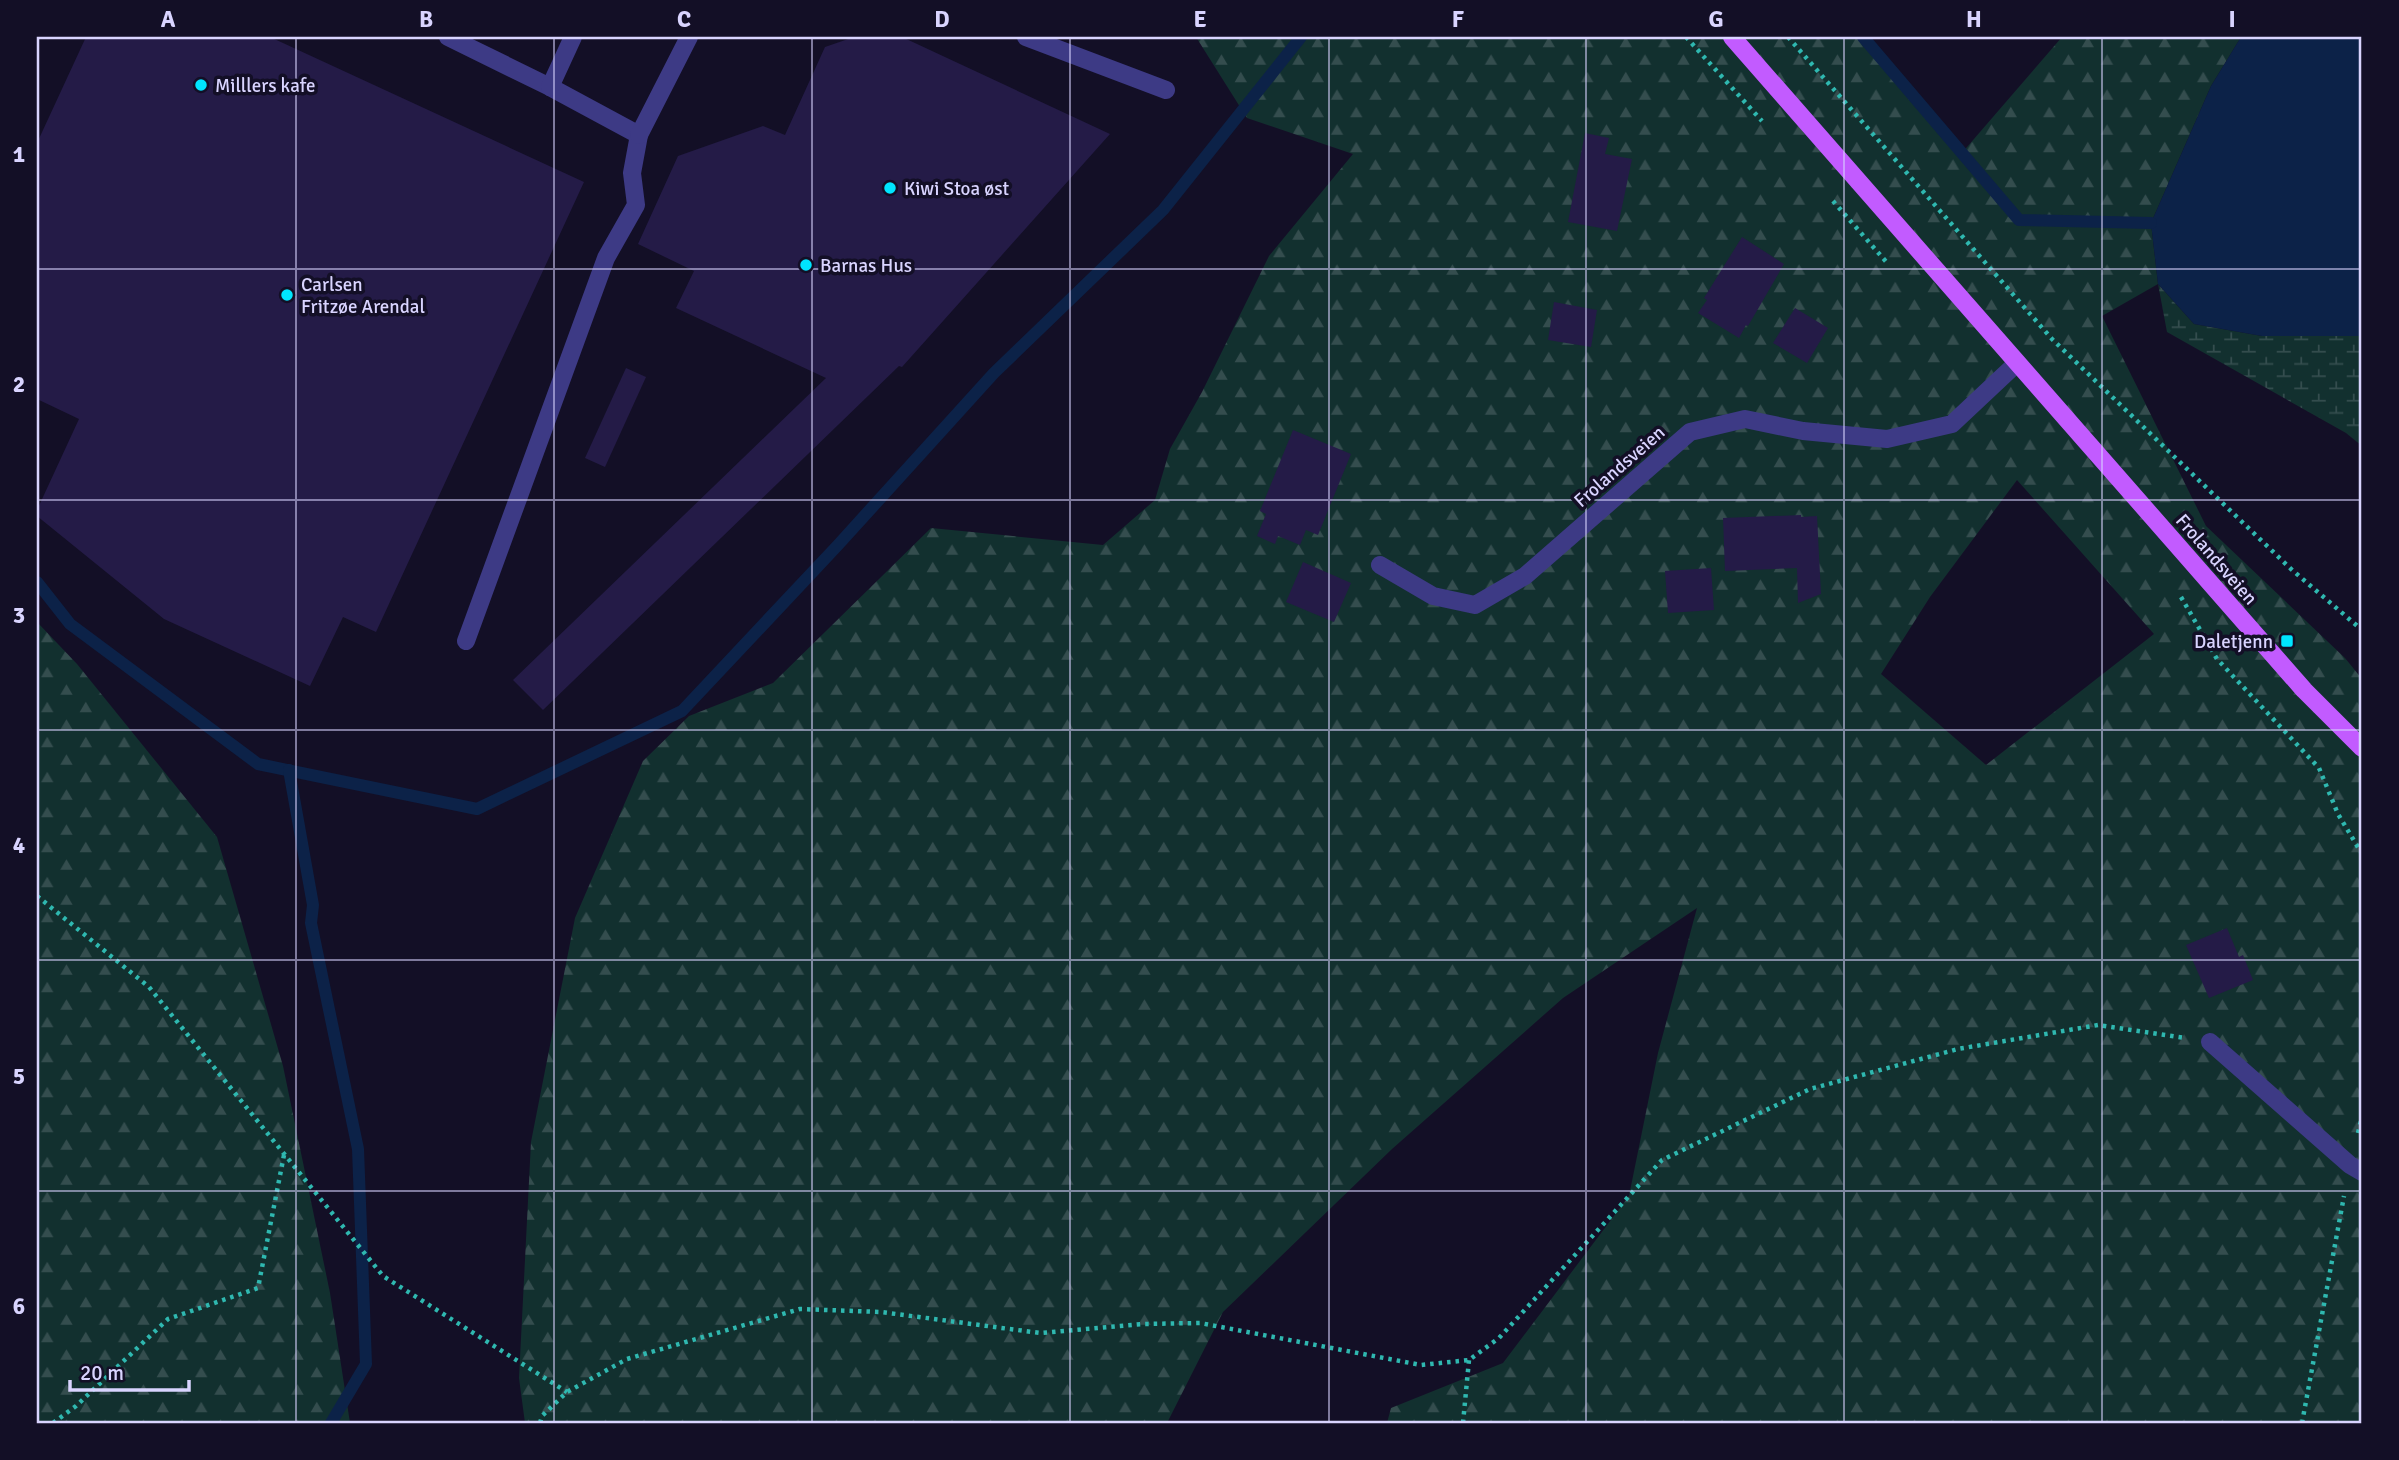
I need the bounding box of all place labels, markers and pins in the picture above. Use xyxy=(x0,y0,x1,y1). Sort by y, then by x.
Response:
place label: Milllers kafe xyxy=(215,74,315,98)
marker: Milllers kafe xyxy=(193,77,209,93)
place label: Kiwi Stoa øst xyxy=(904,177,1010,201)
marker: Kiwi Stoa øst xyxy=(882,180,898,196)
place label: Barnas Hus xyxy=(820,254,912,278)
marker: Barnas Hus xyxy=(798,257,814,273)
place label: Carlsen Fritzøe Arendal xyxy=(301,273,425,319)
marker: Carlsen Fritzøe Arendal xyxy=(279,287,295,303)
place label: Daletjenn xyxy=(2194,630,2273,654)
marker: Daletjenn xyxy=(2279,633,2295,649)

